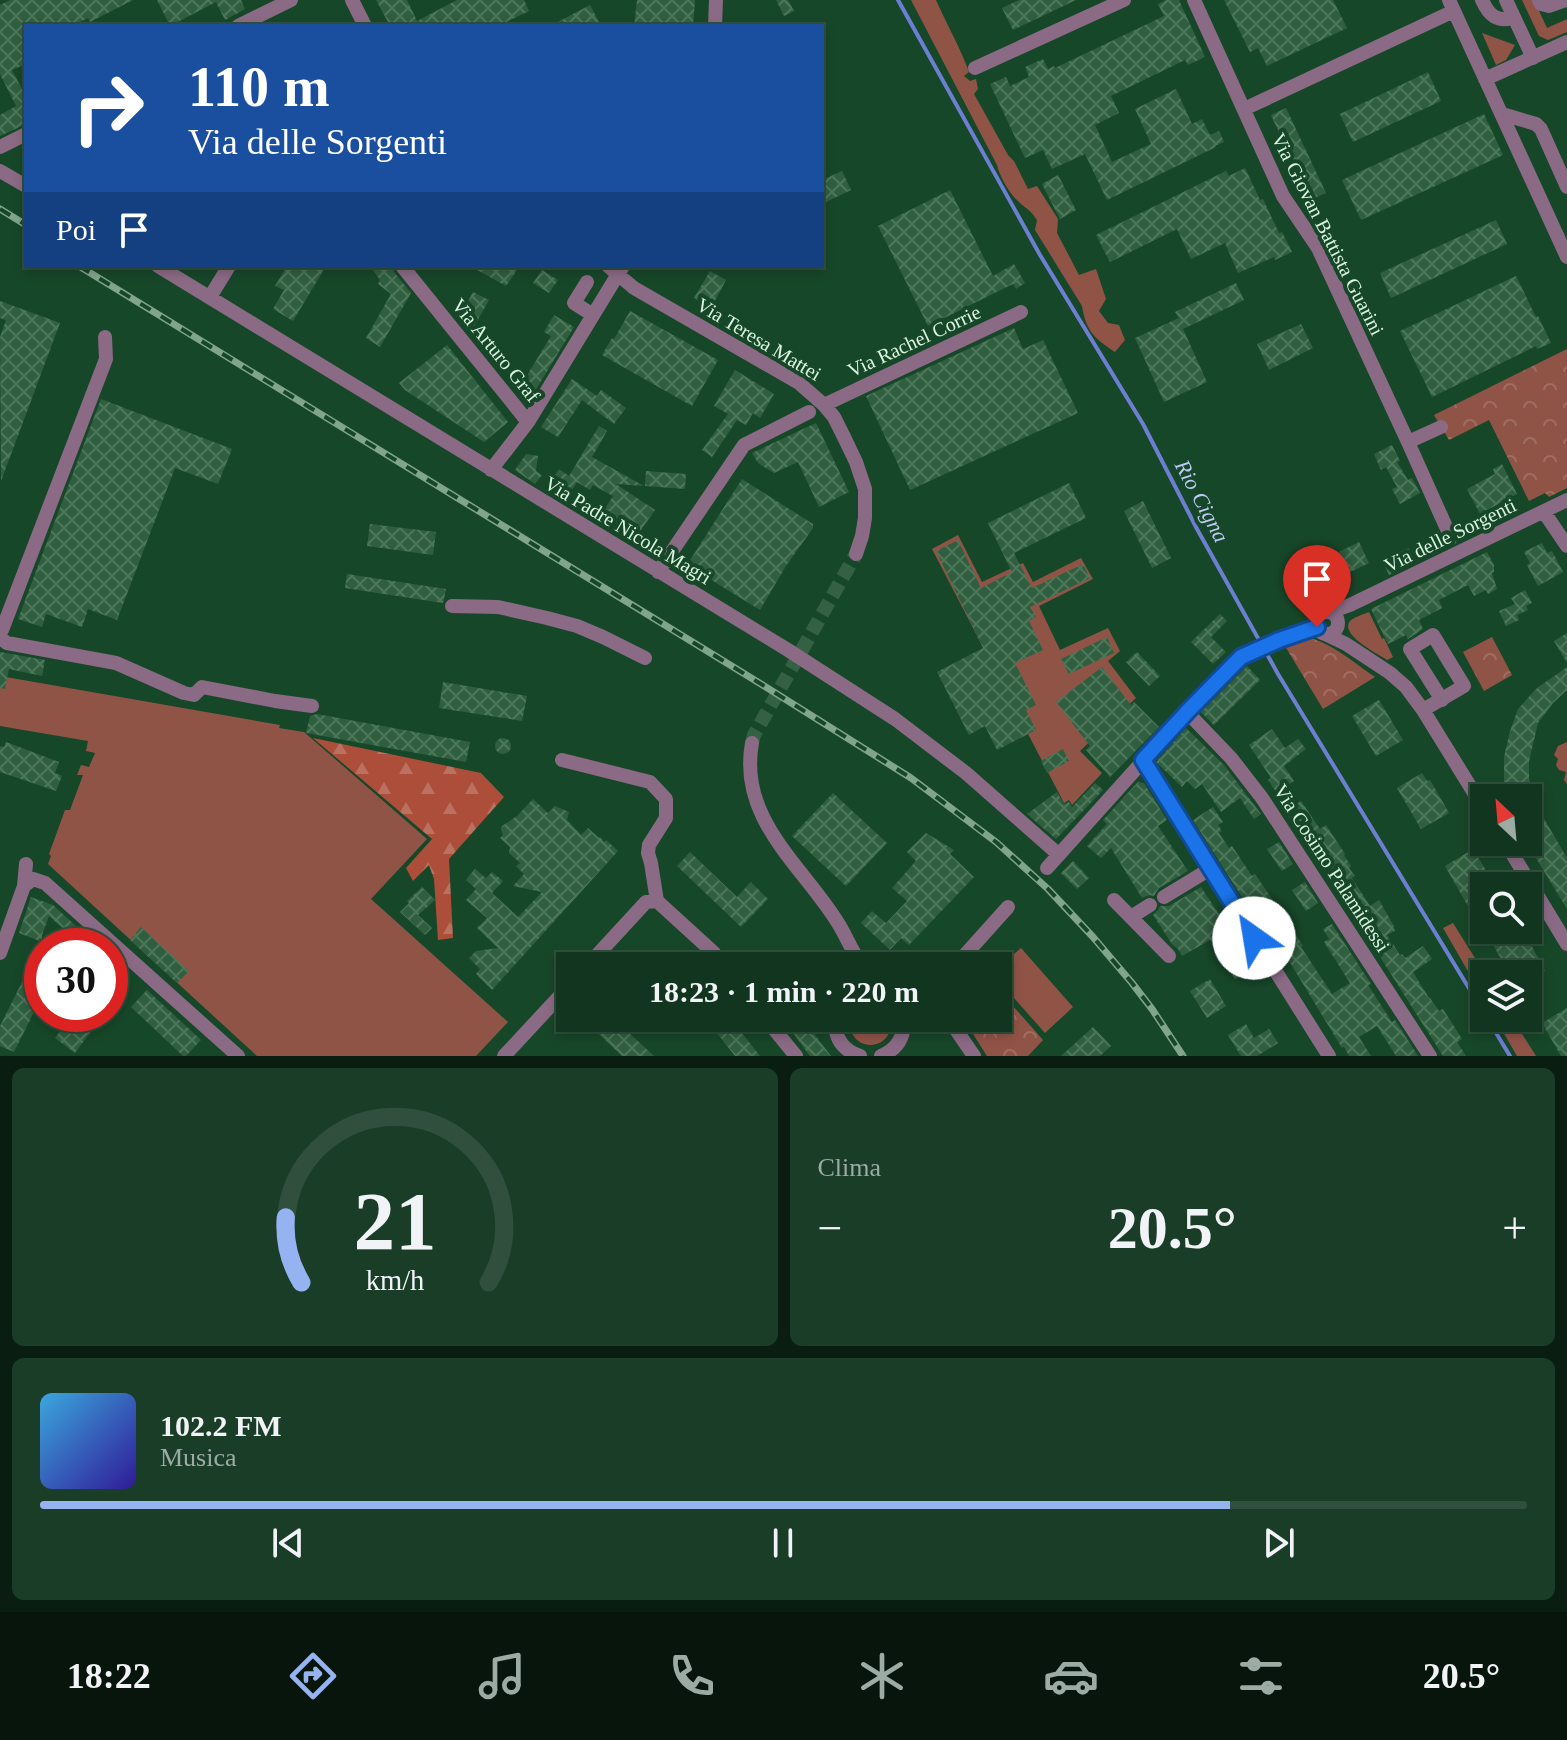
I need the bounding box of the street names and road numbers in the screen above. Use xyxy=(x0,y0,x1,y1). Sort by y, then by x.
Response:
street label: Via Giovan Battista Guarini xyxy=(1267,129,1389,339)
street label: Via Teresa Mattei xyxy=(693,293,826,385)
street label: Via Arturo Graf xyxy=(448,294,545,406)
street label: Via Rachel Corrie xyxy=(844,300,984,381)
street label: Via Padre Nicola Magri xyxy=(540,472,716,590)
street label: Via delle Sorgenti xyxy=(1380,493,1520,577)
street label: Via Cosimo Palamidessi xyxy=(1270,780,1395,956)

